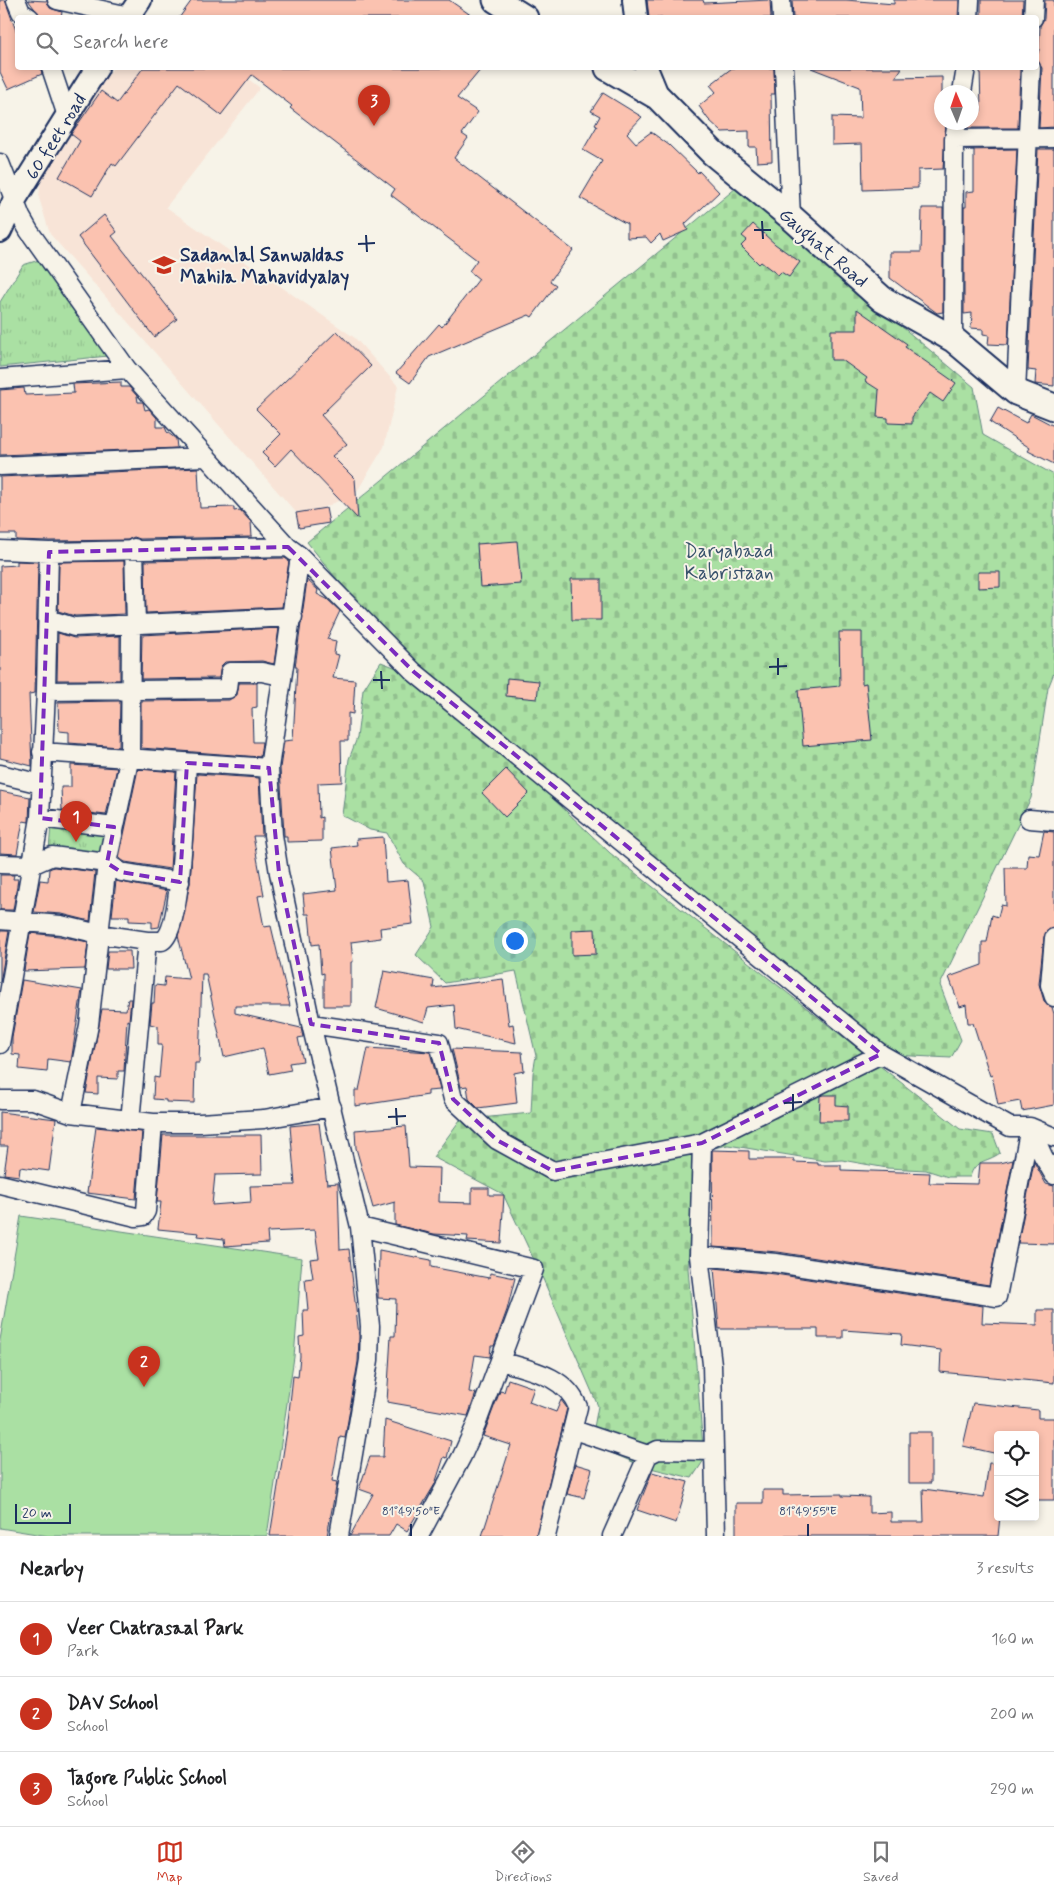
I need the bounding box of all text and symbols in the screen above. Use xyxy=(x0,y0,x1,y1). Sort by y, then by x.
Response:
search box xyxy=(15,15,1039,70)
icon: search xyxy=(33,29,61,57)
text: Search here xyxy=(73,30,169,55)
pin: 3 xyxy=(358,85,390,126)
north arrow xyxy=(934,85,979,130)
street label: 60 feet road xyxy=(20,89,93,185)
street label: Gaughat Road xyxy=(771,202,873,296)
place label: Sadanlal Sanwaldas Mahila Mahavidyalay xyxy=(180,243,349,291)
school or university icon: Sadanlal Sanwaldas Mahila Mahavidyalay xyxy=(151,252,177,278)
park label: Daryabaad Kabristaan xyxy=(685,539,773,586)
pin: 1 xyxy=(60,801,92,842)
your location xyxy=(502,928,528,954)
pin: 2 xyxy=(128,1346,160,1387)
map controls xyxy=(994,1431,1039,1521)
button: locate xyxy=(994,1431,1039,1476)
button: layers xyxy=(994,1476,1039,1521)
scale bar xyxy=(15,1501,71,1524)
text: 20 m xyxy=(22,1504,52,1522)
text: 81°49'50"E xyxy=(382,1504,440,1520)
text: 81°49'55"E xyxy=(779,1504,837,1520)
text: Nearby xyxy=(20,1555,84,1583)
text: 3 results xyxy=(976,1558,1034,1579)
text: Veer Chatrasaal Park xyxy=(67,1616,244,1641)
text: 1 xyxy=(32,1629,40,1650)
text: 160 m xyxy=(991,1629,1034,1650)
text: Park xyxy=(67,1641,99,1662)
text: DAV School xyxy=(67,1691,159,1716)
text: 2 xyxy=(32,1704,40,1725)
text: 200 m xyxy=(990,1704,1034,1725)
text: School xyxy=(67,1716,108,1737)
text: Tagore Public School xyxy=(67,1766,227,1791)
text: 3 xyxy=(32,1779,40,1800)
text: 290 m xyxy=(990,1779,1034,1800)
text: School xyxy=(67,1791,108,1812)
tab: Map xyxy=(156,1838,184,1886)
tab: Directions xyxy=(495,1838,552,1886)
tab: Saved xyxy=(863,1838,898,1886)

